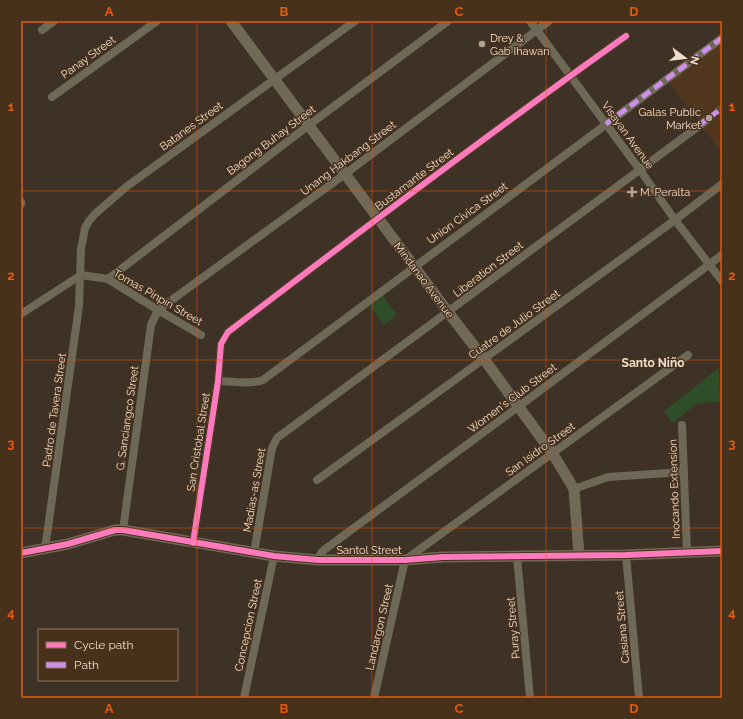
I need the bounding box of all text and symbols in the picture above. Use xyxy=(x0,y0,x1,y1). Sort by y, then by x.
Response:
text: A xyxy=(105,4,114,19)
text: B xyxy=(280,4,289,19)
text: C xyxy=(455,4,464,19)
text: D xyxy=(629,4,639,19)
place label: Drey & Gab Ihawan xyxy=(490,32,550,58)
street label: Panay Street xyxy=(59,33,118,81)
north arrow xyxy=(665,38,705,78)
marker: Drey & Gab Ihawan xyxy=(477,39,487,49)
text: N xyxy=(687,55,702,66)
text: 1 xyxy=(8,99,15,114)
street label: Batanes Street xyxy=(157,99,225,154)
street label: Visayan Avenue xyxy=(599,99,657,172)
text: 1 xyxy=(729,99,736,114)
street label: Bagong Buhay Street xyxy=(224,103,318,178)
place label: Galas Public Market xyxy=(638,106,701,132)
marker: Galas Public Market xyxy=(704,113,714,123)
street label: Unang Hakbang Street xyxy=(298,118,399,198)
street label: Bustamante Street xyxy=(373,146,456,213)
street label: Union Civica Street xyxy=(424,180,510,247)
place label: M. Peralta xyxy=(640,186,690,199)
marker: M. Peralta xyxy=(627,187,637,197)
street label: Liberation Street xyxy=(451,239,526,300)
street label: Mindanao Avenue xyxy=(391,240,457,321)
street label: Tomas Pinpin Street xyxy=(111,267,205,328)
text: 2 xyxy=(7,268,15,283)
text: 2 xyxy=(728,268,736,283)
street label: Cuatre de Julio Street xyxy=(466,287,563,362)
street label: Padro de Tavera Street xyxy=(40,352,69,468)
district label: Santo Niño xyxy=(622,356,684,370)
street label: Women's Club Street xyxy=(465,361,559,436)
street label: G. Sanciangco Street xyxy=(114,365,141,471)
street label: San Cristobal Street xyxy=(184,391,213,492)
street label: San Isidro Street xyxy=(503,420,578,479)
text: 3 xyxy=(7,436,15,451)
text: 3 xyxy=(728,436,736,451)
street label: Inocando Extension xyxy=(666,439,683,539)
street label: Madias-as Street xyxy=(241,447,268,533)
street label: Santol Street xyxy=(336,544,402,557)
street label: Concepcion Street xyxy=(232,577,265,673)
street label: Landargon Street xyxy=(363,582,396,672)
street label: Casiana Street xyxy=(613,590,632,664)
street label: Puray Street xyxy=(504,596,523,659)
text: 4 xyxy=(7,605,15,620)
text: 4 xyxy=(728,605,736,620)
legend xyxy=(38,629,178,681)
text: Cycle path xyxy=(74,638,133,652)
text: Path xyxy=(74,658,99,672)
text: A xyxy=(105,701,114,716)
text: B xyxy=(280,701,289,716)
text: C xyxy=(455,701,464,716)
text: D xyxy=(629,701,639,716)

